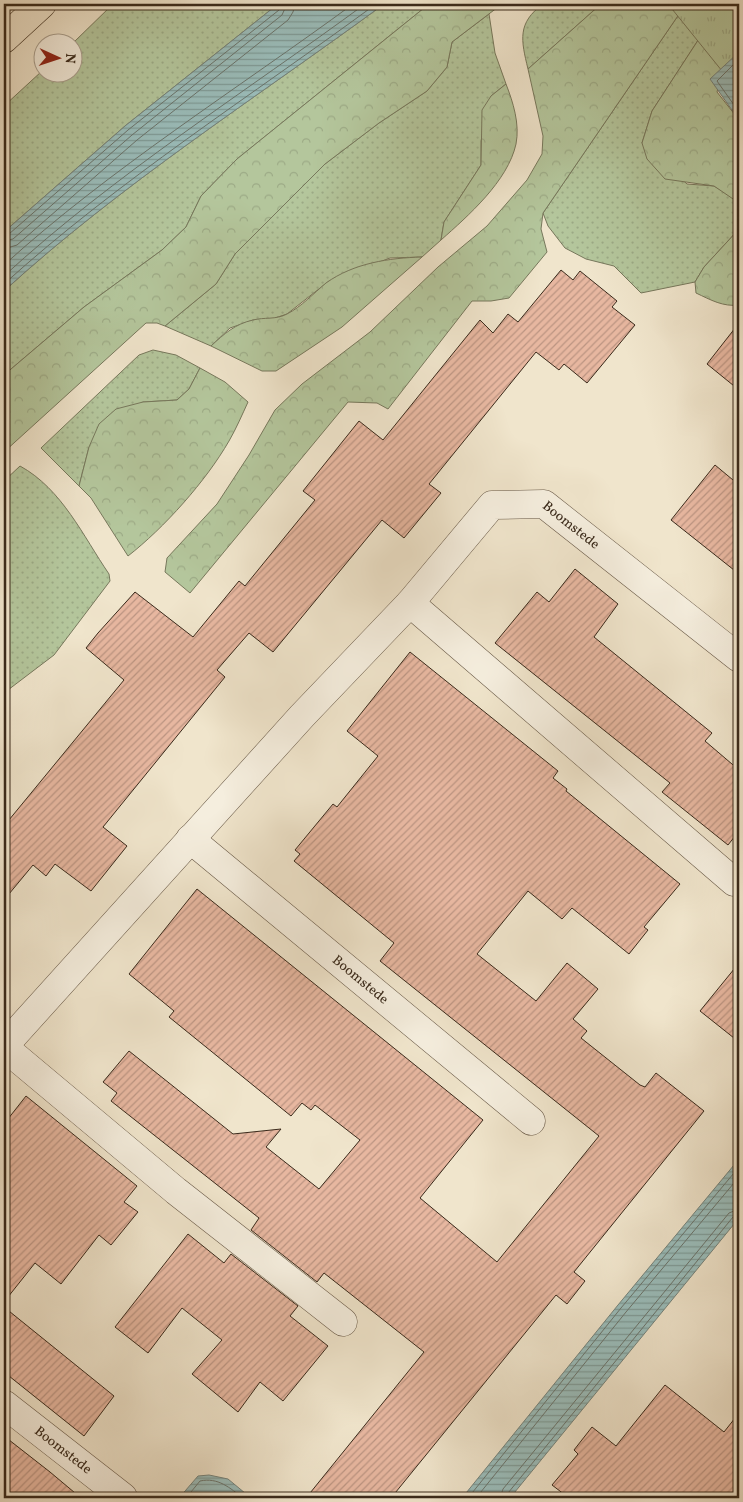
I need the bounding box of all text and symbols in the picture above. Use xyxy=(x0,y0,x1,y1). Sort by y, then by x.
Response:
north arrow xyxy=(32,32,82,82)
text: N xyxy=(60,53,79,64)
street label: Boomstede xyxy=(538,497,604,554)
street label: Boomstede xyxy=(328,951,393,1009)
street label: Boomstede xyxy=(30,1422,96,1479)

